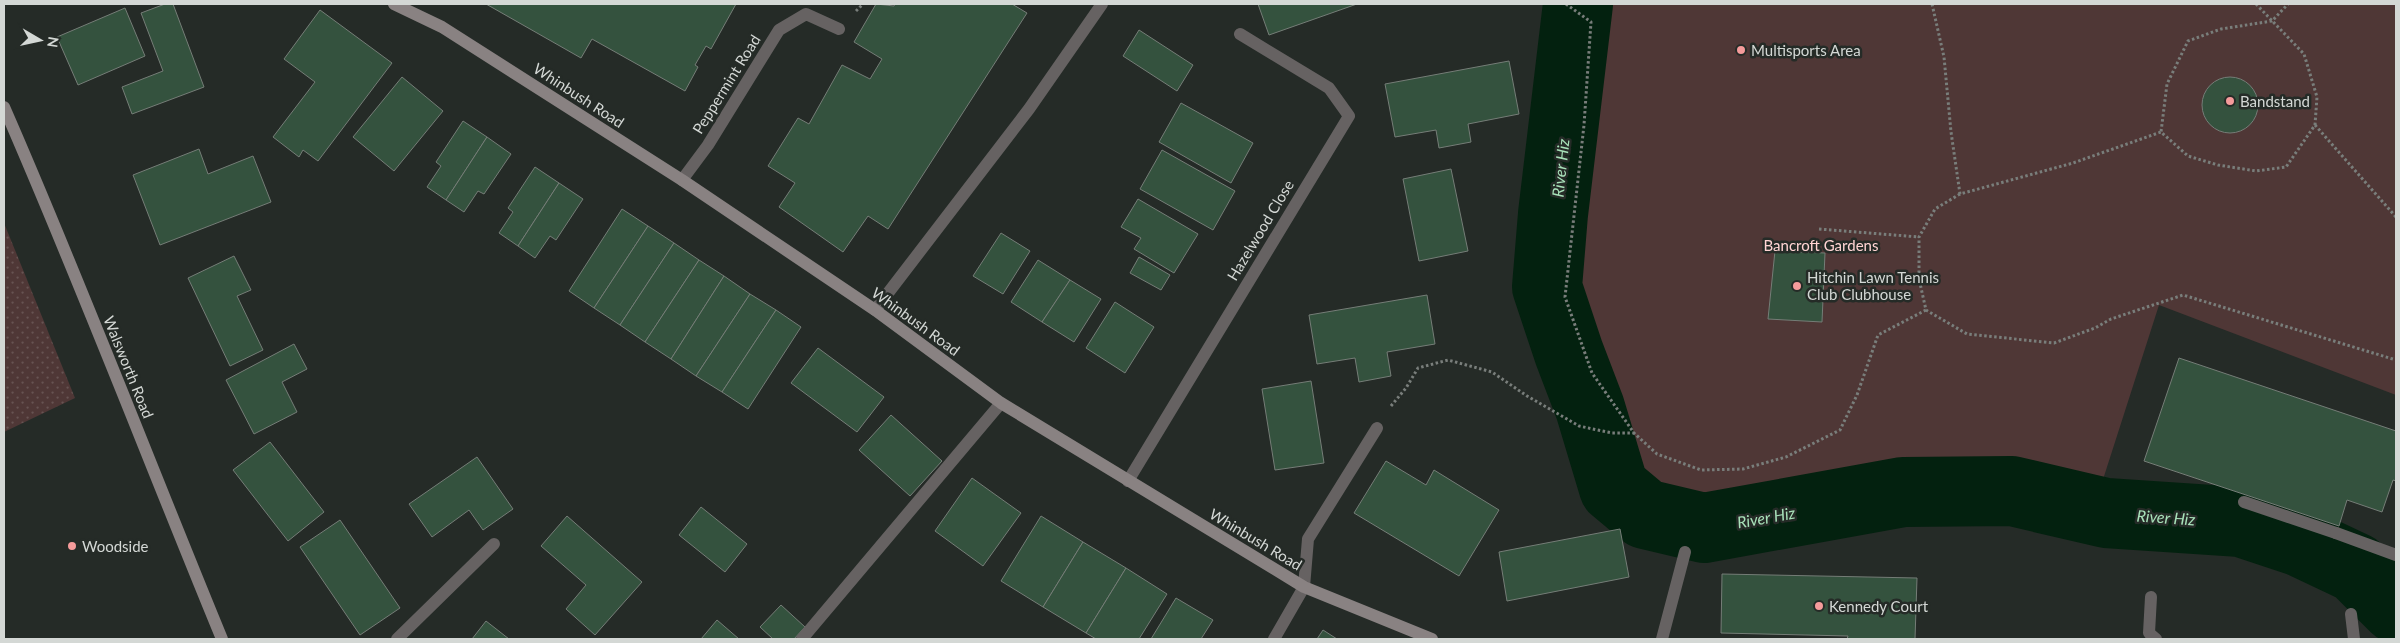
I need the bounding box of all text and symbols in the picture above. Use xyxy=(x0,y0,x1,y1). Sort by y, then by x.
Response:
north arrow xyxy=(15,15,65,65)
street label: Peppermint Road xyxy=(688,31,764,137)
text: N xyxy=(44,35,63,49)
place label: Multisports Area xyxy=(1751,41,1861,59)
marker: Multisports Area xyxy=(1735,44,1747,56)
street label: Whinbush Road xyxy=(530,59,628,131)
place label: Bandstand xyxy=(2240,92,2310,110)
marker: Bandstand xyxy=(2224,95,2236,107)
water label: River Hiz xyxy=(1547,138,1573,198)
street label: Hazelwood Close xyxy=(1223,176,1297,284)
park label: Bancroft Gardens xyxy=(1764,236,1878,254)
place label: Hitchin Lawn Tennis Club Clubhouse xyxy=(1807,268,1939,303)
marker: Hitchin Lawn Tennis Club Clubhouse xyxy=(1791,280,1803,292)
street label: Whinbush Road xyxy=(868,283,964,359)
street label: Walsworth Road xyxy=(100,313,158,421)
water label: River Hiz xyxy=(1735,503,1797,531)
street label: Whinbush Road xyxy=(1207,504,1305,574)
water label: River Hiz xyxy=(2136,505,2196,529)
place label: Woodside xyxy=(82,537,149,555)
marker: Woodside xyxy=(66,540,78,552)
place label: Kennedy Court xyxy=(1829,597,1929,615)
marker: Kennedy Court xyxy=(1813,600,1825,612)

